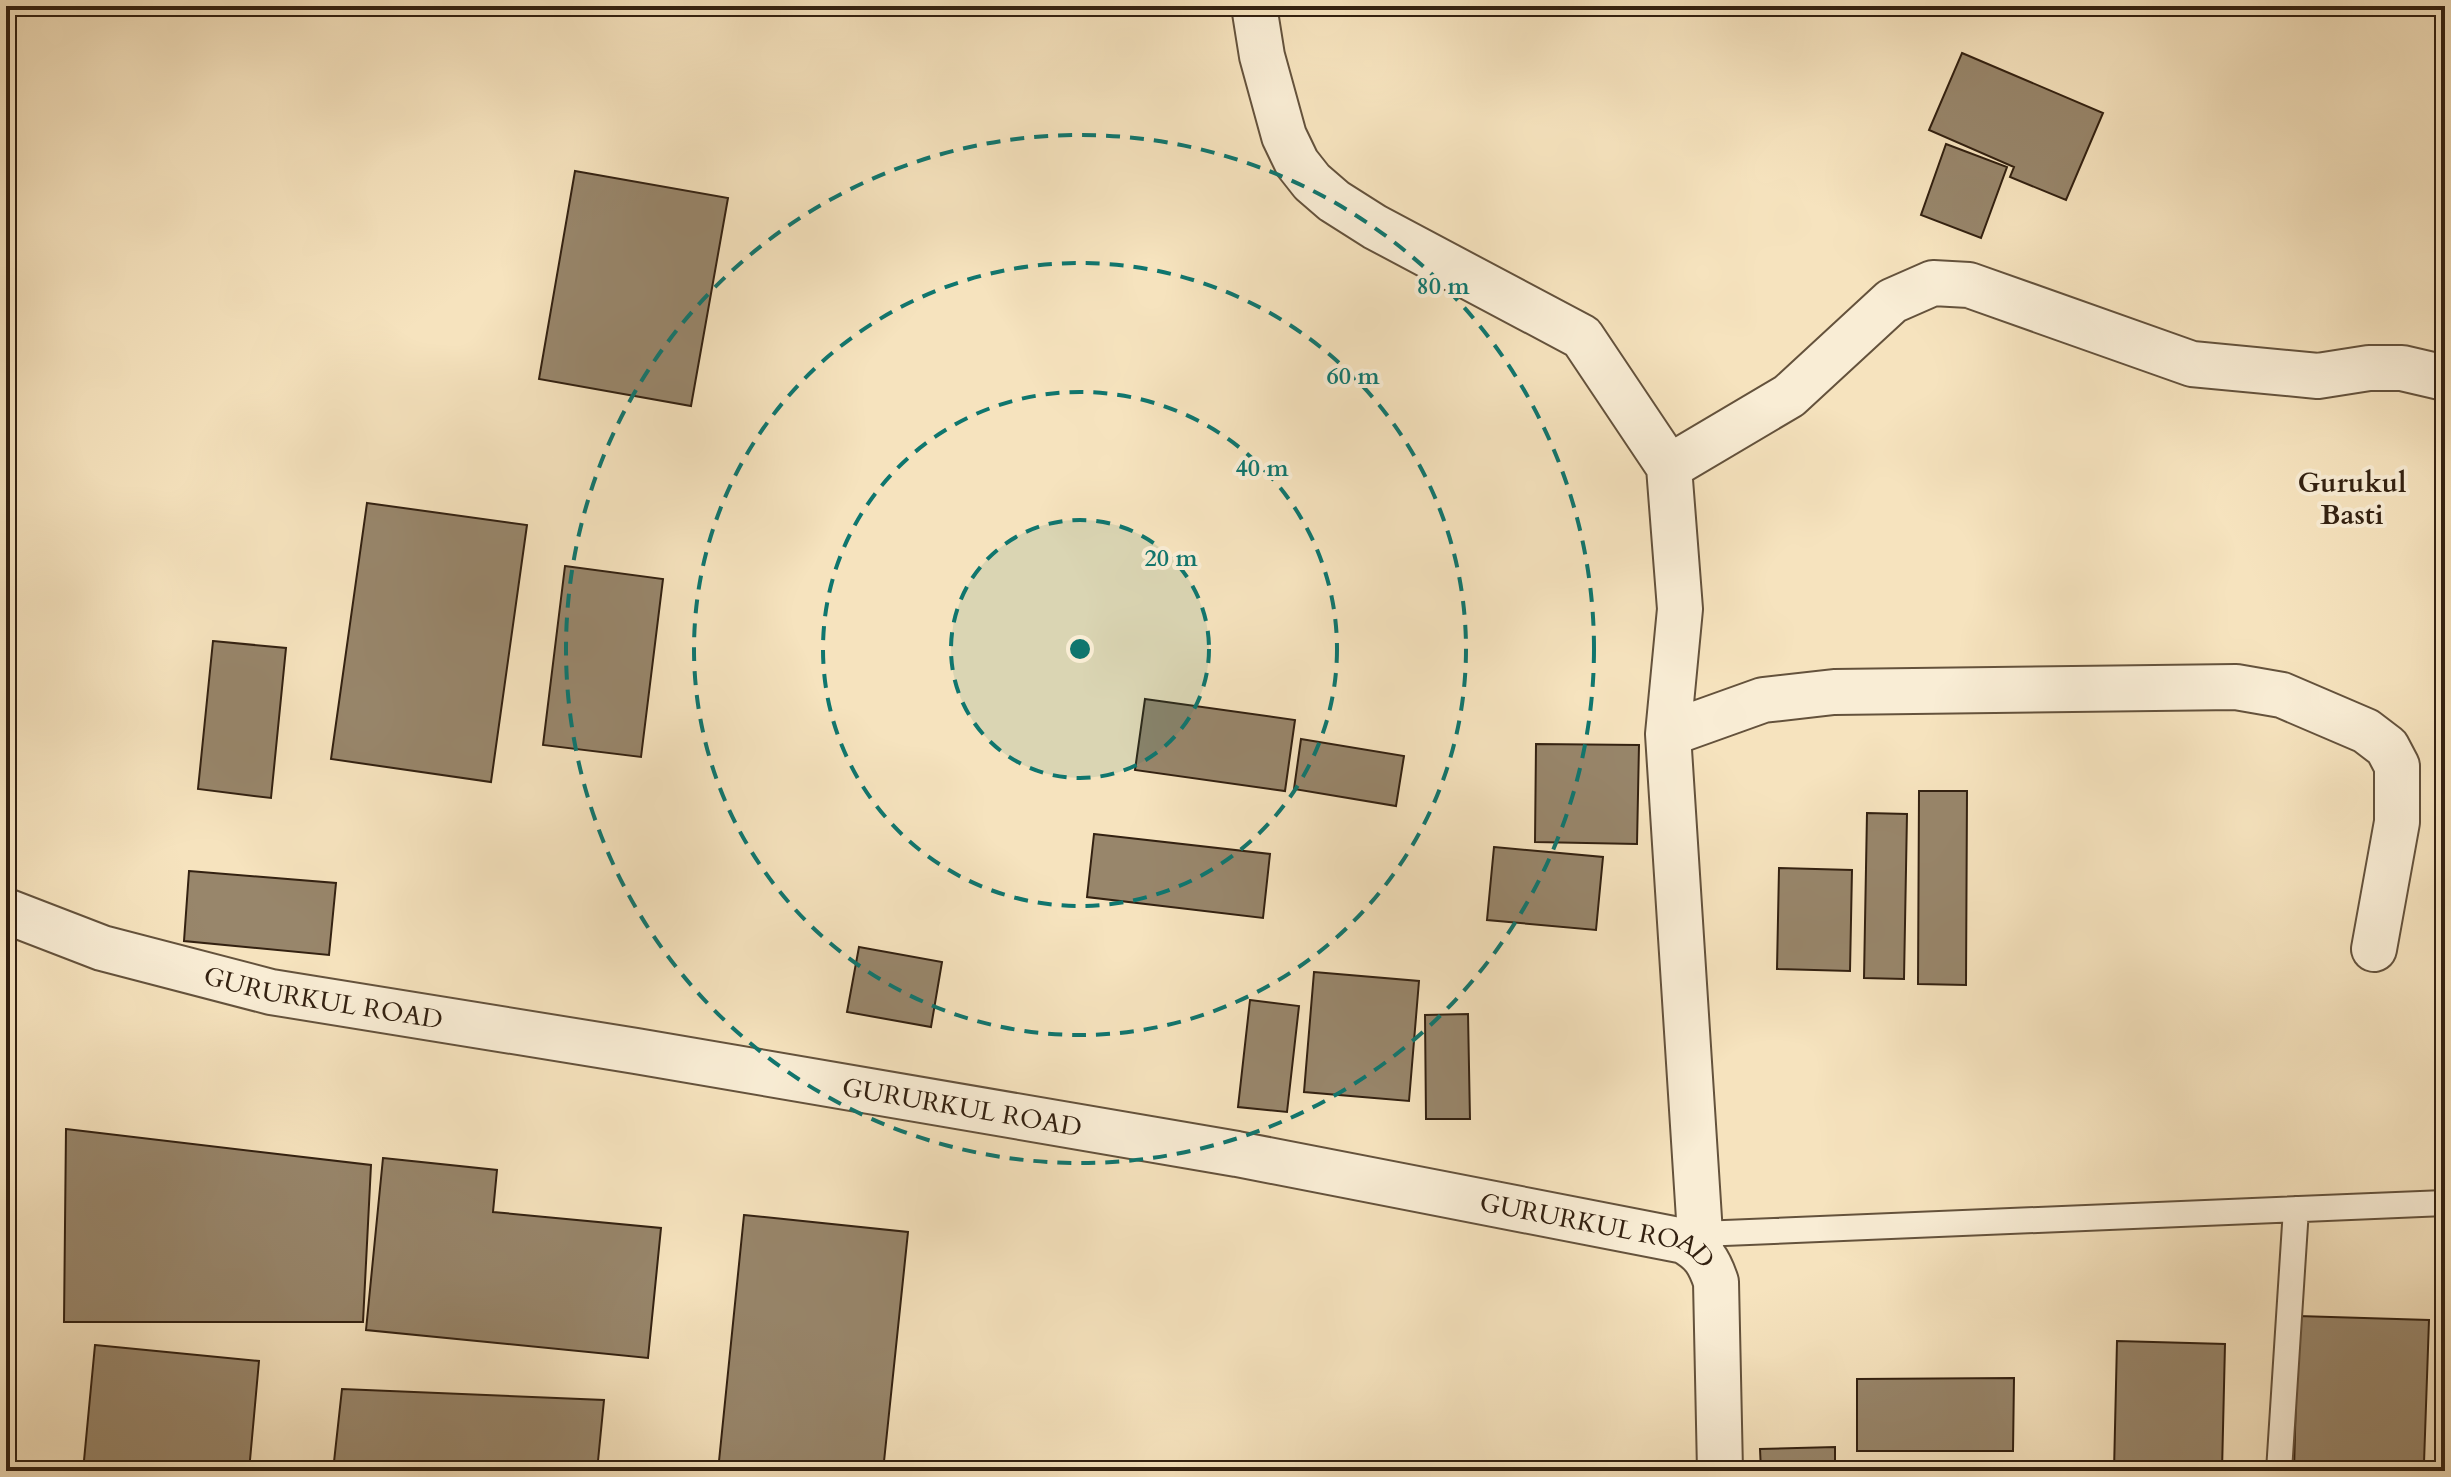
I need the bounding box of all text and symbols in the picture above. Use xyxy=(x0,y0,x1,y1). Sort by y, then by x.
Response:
text: 80 m xyxy=(1416,270,1470,303)
text: 60 m xyxy=(1326,360,1380,393)
text: 40 m xyxy=(1235,452,1289,485)
district label: Gurukul Basti xyxy=(2298,464,2406,534)
text: 20 m xyxy=(1144,542,1198,575)
centre of rings xyxy=(1066,635,1094,663)
street label: GURURKUL ROAD xyxy=(200,958,445,1037)
street label: GURURKUL ROAD xyxy=(840,1069,1084,1145)
street label: GURURKUL ROAD xyxy=(1477,1184,1723,1275)

